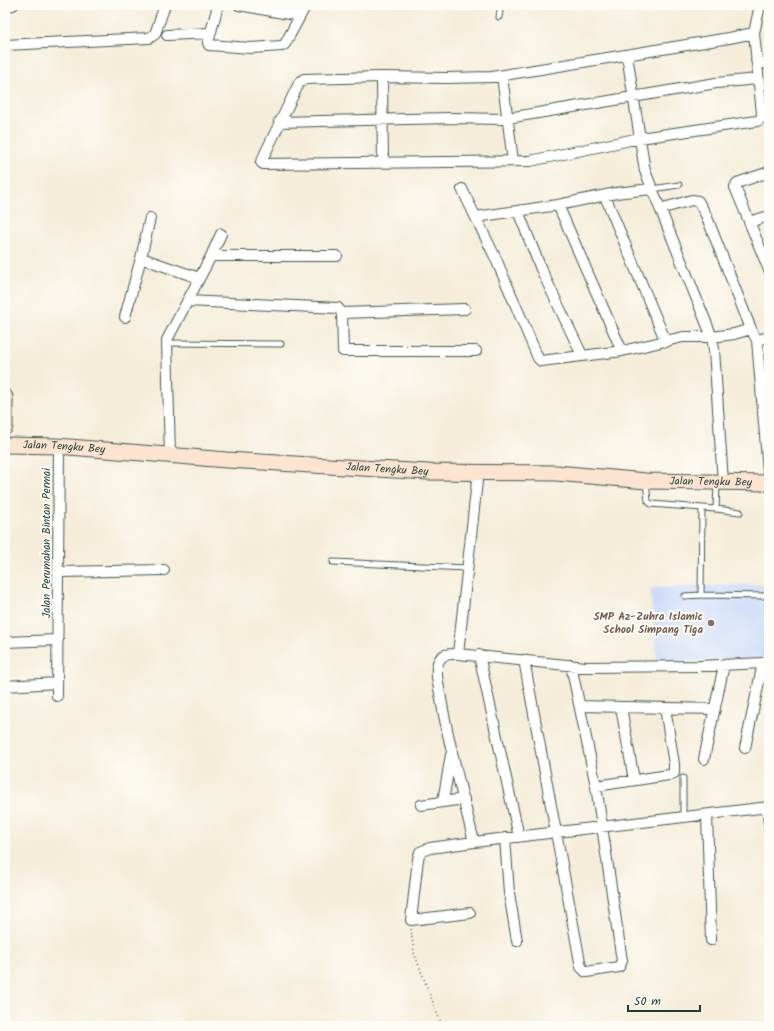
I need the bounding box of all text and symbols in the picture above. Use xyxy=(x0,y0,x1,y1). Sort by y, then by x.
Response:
street label: Jalan Tengku Bey xyxy=(23,436,107,459)
street label: Jalan Tengku Bey xyxy=(345,458,430,481)
street label: Jalan Perumahan Bintan Permai xyxy=(38,468,56,618)
street label: Jalan Tengku Bey xyxy=(669,472,753,492)
place label: SMP Az-Zuhra Islamic School Simpang Tiga xyxy=(593,608,703,639)
marker: SMP Az-Zuhra Islamic School Simpang Tiga xyxy=(706,618,716,628)
scale bar xyxy=(628,987,700,1013)
text: 50 m xyxy=(634,992,661,1011)

